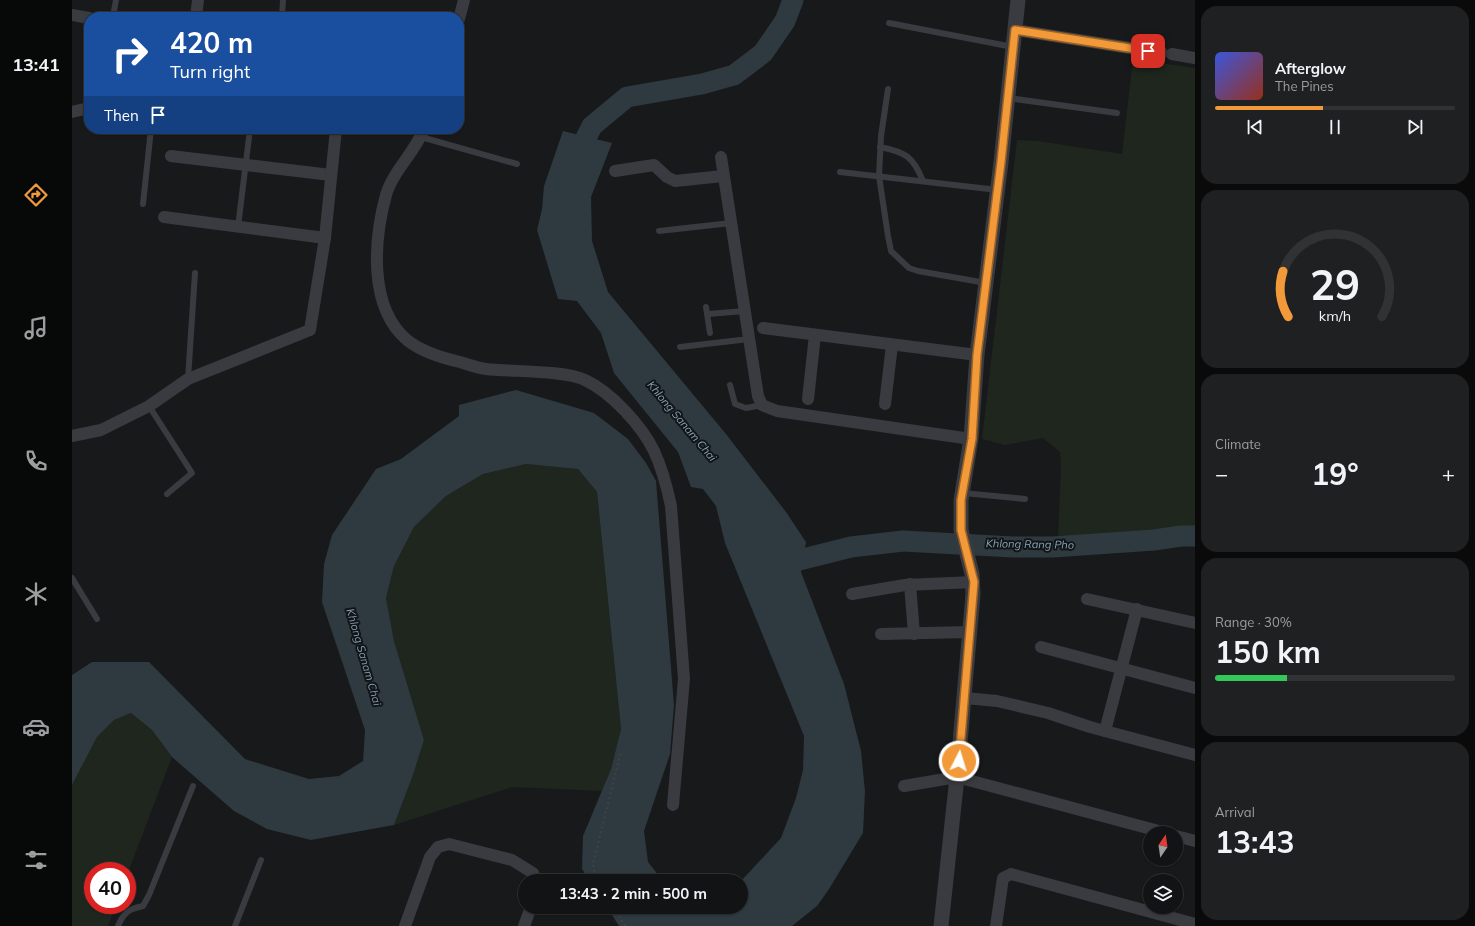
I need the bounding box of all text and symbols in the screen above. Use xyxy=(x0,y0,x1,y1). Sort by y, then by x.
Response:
text: 420 m xyxy=(170,25,253,60)
icon: right xyxy=(104,28,156,80)
pin xyxy=(1131,34,1165,68)
icon: arrive xyxy=(1137,40,1159,62)
text: 13:41 xyxy=(12,53,60,76)
text: Afterglow xyxy=(1275,59,1346,78)
text: Turn right xyxy=(170,60,250,83)
text: The Pines xyxy=(1275,78,1334,94)
icon: arrive xyxy=(147,104,169,126)
text: Then xyxy=(104,106,139,125)
icon: previous xyxy=(1244,116,1266,138)
icon: pause xyxy=(1324,116,1346,138)
icon: next xyxy=(1404,116,1426,138)
icon: directions xyxy=(22,181,50,209)
text: 29 xyxy=(1310,258,1360,310)
text: km/h xyxy=(1319,307,1351,325)
icon: music xyxy=(22,314,50,342)
water label: Khlong Sanam Chai xyxy=(644,378,720,464)
text: Climate xyxy=(1215,436,1261,452)
icon: phone xyxy=(22,447,50,475)
text: 19° xyxy=(1311,455,1359,493)
text: − xyxy=(1215,460,1228,488)
text: + xyxy=(1442,460,1455,488)
water label: Khlong Rang Pho xyxy=(986,536,1074,552)
icon: climate xyxy=(22,580,50,608)
water label: Khlong Sanam Chai xyxy=(343,607,385,708)
text: Range · 30% xyxy=(1215,614,1292,630)
text: 150 km xyxy=(1215,633,1321,671)
icon: car xyxy=(22,713,50,741)
position arrow xyxy=(938,740,980,782)
text: Arrival xyxy=(1215,804,1255,820)
text: 13:43 xyxy=(1215,823,1294,861)
north arrow xyxy=(1143,826,1183,866)
map controls xyxy=(1143,826,1183,914)
icon: filters xyxy=(22,846,50,874)
speed limit sign: 40 xyxy=(84,862,136,914)
button: layers xyxy=(1143,874,1183,914)
text: 13:43 · 2 min · 500 m xyxy=(559,884,707,903)

